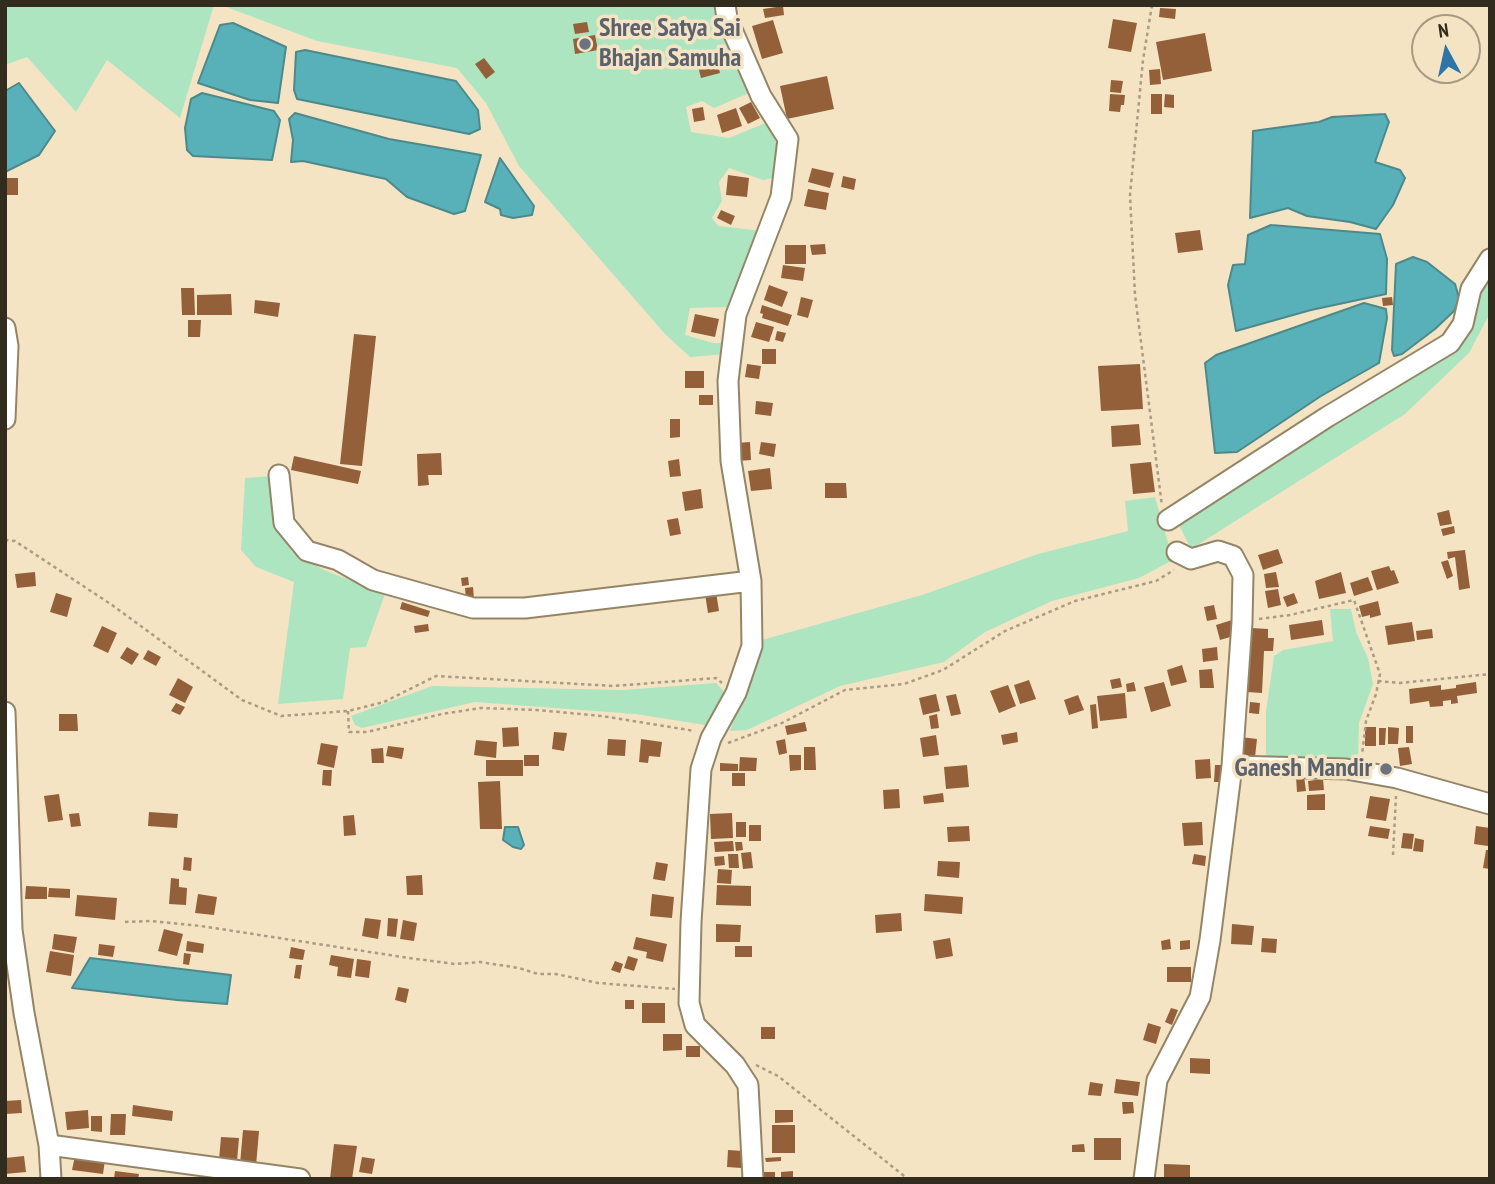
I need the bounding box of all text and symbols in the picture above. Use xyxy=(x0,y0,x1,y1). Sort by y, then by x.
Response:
place label: Shree Satya Sai Bhajan Samuha xyxy=(599,13,741,74)
north arrow xyxy=(1411,14,1481,84)
text: N xyxy=(1437,18,1450,43)
marker: Shree Satya Sai Bhajan Samuha xyxy=(577,36,593,52)
place label: Ganesh Mandir xyxy=(1235,753,1372,785)
marker: Ganesh Mandir xyxy=(1378,761,1394,777)

